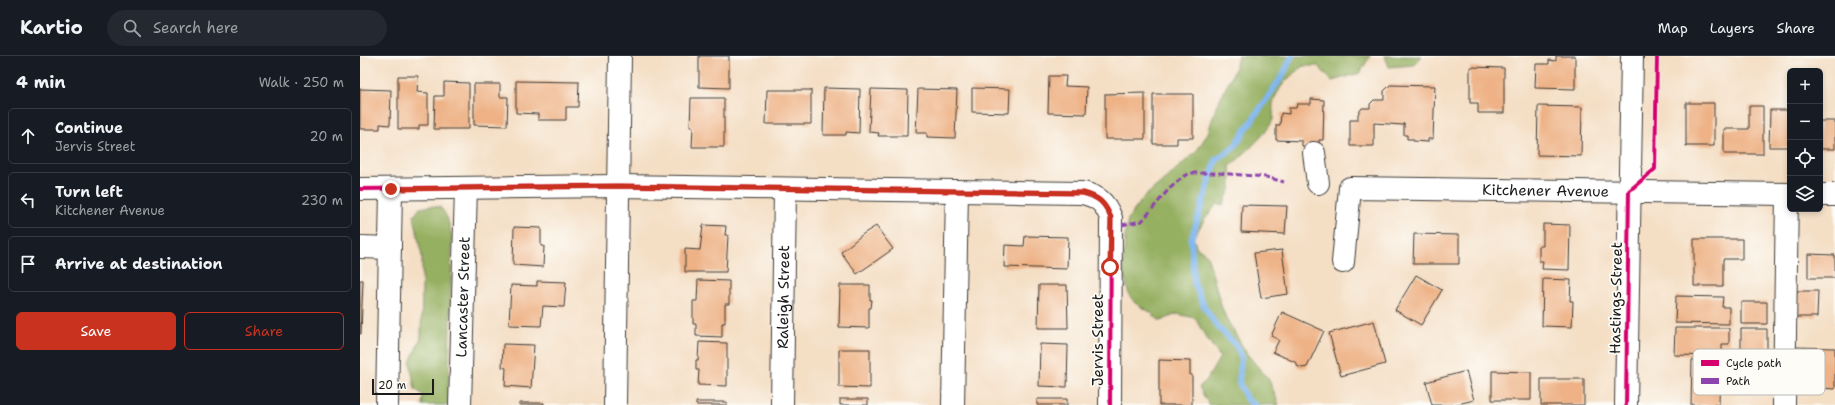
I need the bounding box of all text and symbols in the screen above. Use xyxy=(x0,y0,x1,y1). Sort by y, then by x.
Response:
search box xyxy=(107,10,387,46)
text: Kartio xyxy=(20,15,83,40)
icon: search xyxy=(121,17,143,39)
text: Search here xyxy=(153,18,239,38)
text: Map xyxy=(1658,19,1688,37)
text: Layers xyxy=(1710,19,1754,37)
text: Share xyxy=(1776,19,1815,37)
map controls xyxy=(1787,68,1823,212)
button: + xyxy=(1787,68,1823,104)
text: 4 min xyxy=(16,71,66,93)
text: Walk · 250 m xyxy=(259,74,344,91)
button: − xyxy=(1787,104,1823,140)
text: Continue xyxy=(55,118,123,138)
icon: ahead xyxy=(17,125,39,147)
text: 20 m xyxy=(310,128,343,145)
text: Jervis Street xyxy=(55,138,135,155)
button: locate xyxy=(1787,140,1823,176)
button: layers xyxy=(1787,176,1823,212)
route end xyxy=(382,180,400,198)
street label: Kitchener Avenue xyxy=(1482,180,1609,202)
text: Turn left xyxy=(55,182,123,202)
icon: left xyxy=(17,189,39,211)
text: 230 m xyxy=(301,192,343,209)
text: Kitchener Avenue xyxy=(55,202,165,219)
street label: Lancaster Street xyxy=(451,236,475,358)
street label: Hastings Street xyxy=(1605,242,1627,354)
street label: Raleigh Street xyxy=(773,245,794,349)
icon: arrive xyxy=(17,253,39,275)
text: Arrive at destination xyxy=(55,254,223,274)
route start xyxy=(1101,258,1119,276)
street label: Jervis Street xyxy=(1088,294,1108,386)
button: Save xyxy=(16,312,176,350)
button: Share xyxy=(184,312,344,350)
legend xyxy=(1693,349,1825,395)
text: Cycle path xyxy=(1726,356,1782,371)
text: Path xyxy=(1726,374,1750,389)
scale bar xyxy=(372,377,434,396)
text: 20 m xyxy=(378,378,406,393)

